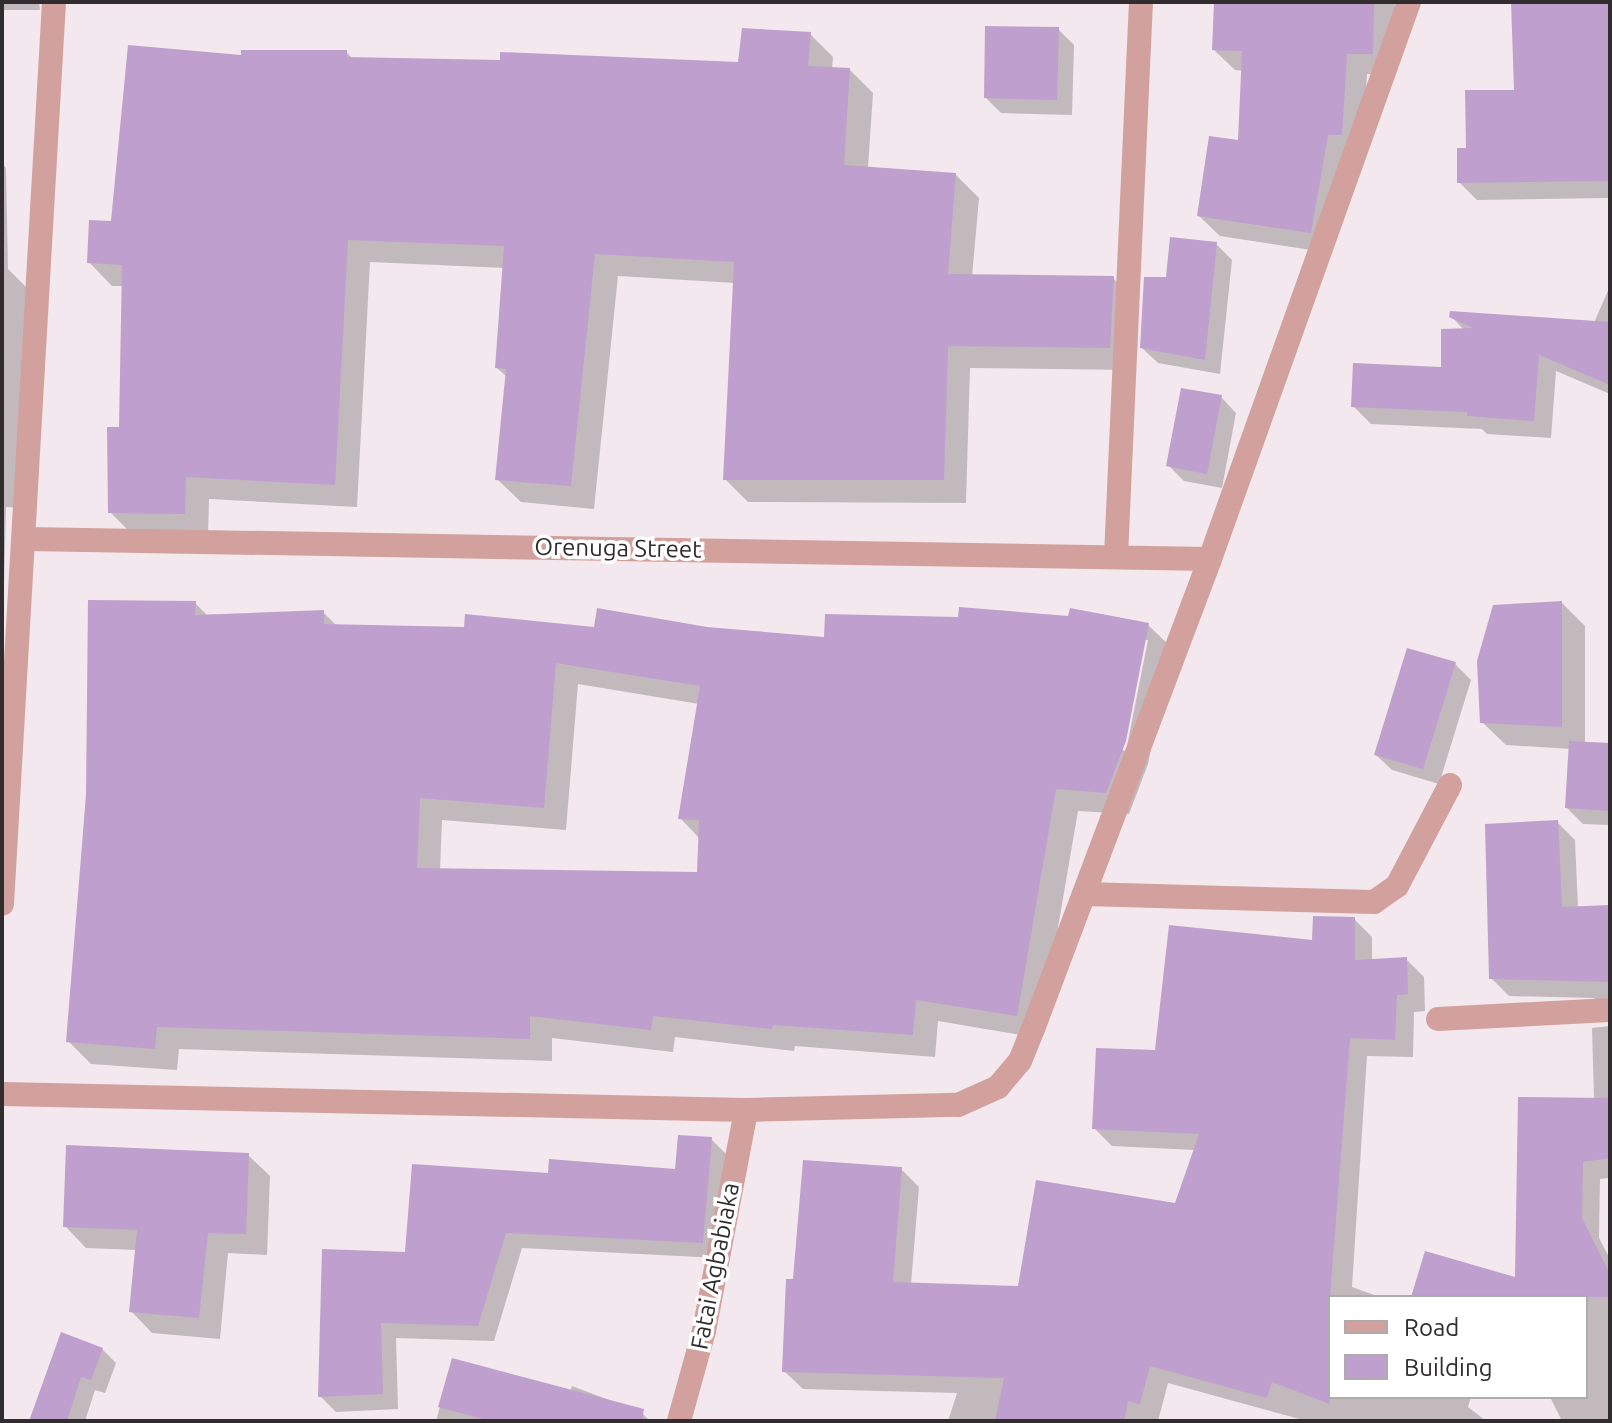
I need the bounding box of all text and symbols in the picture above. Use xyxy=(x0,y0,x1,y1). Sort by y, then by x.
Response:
street label: Orenuga Street xyxy=(534,532,702,564)
street label: Fatai Agbabiaka xyxy=(685,1180,745,1352)
legend xyxy=(1328,1295,1588,1399)
text: Road xyxy=(1404,1314,1459,1341)
text: Building xyxy=(1404,1354,1492,1381)

